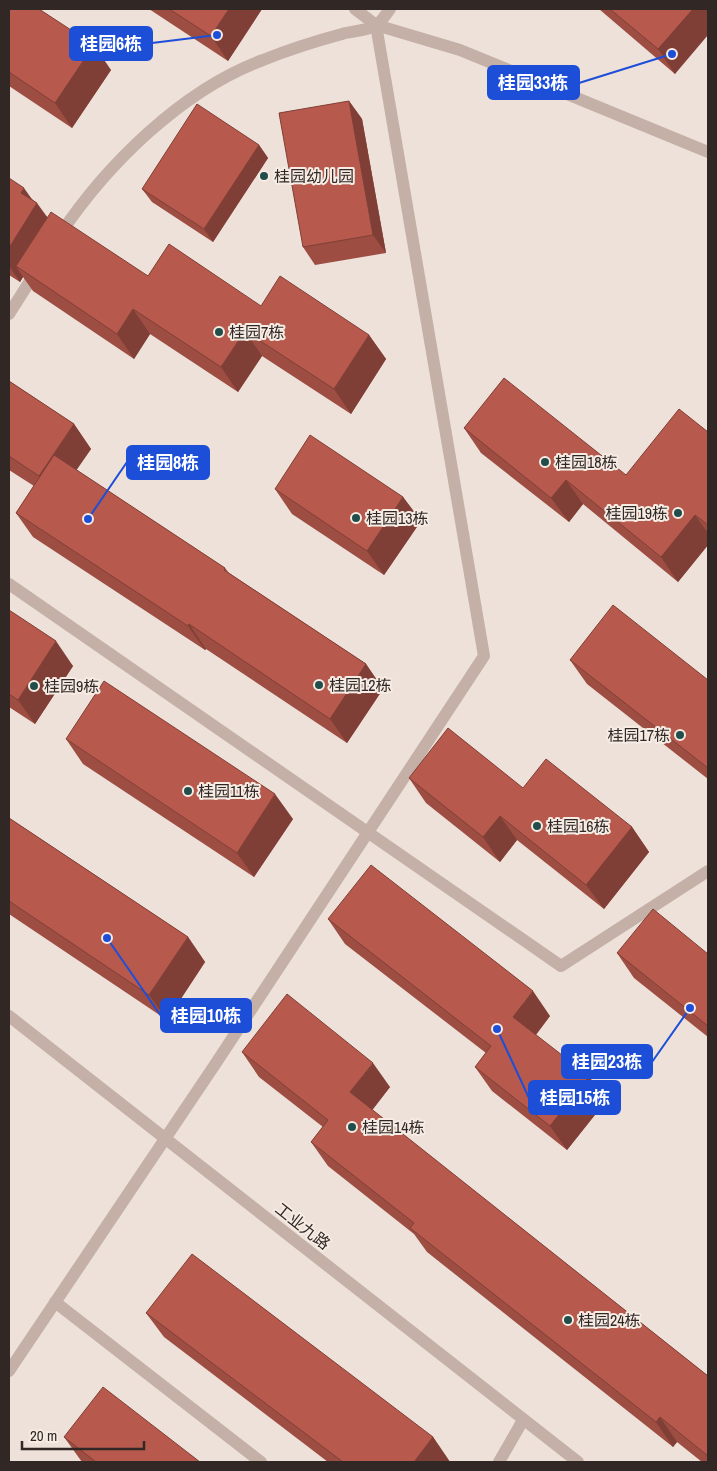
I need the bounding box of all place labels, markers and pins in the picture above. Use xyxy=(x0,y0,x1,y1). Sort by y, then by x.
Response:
callout: 桂园6栋 xyxy=(70,27,152,60)
callout: 桂园33栋 xyxy=(488,66,579,99)
place label: 桂园幼儿园 xyxy=(274,165,354,187)
marker: 桂园幼儿园 xyxy=(258,170,270,182)
place label: 桂园7栋 xyxy=(229,321,284,343)
marker: 桂园7栋 xyxy=(213,326,225,338)
callout: 桂园8栋 xyxy=(127,446,209,479)
place label: 桂园18栋 xyxy=(555,451,618,473)
marker: 桂园18栋 xyxy=(539,456,551,468)
place label: 桂园19栋 xyxy=(605,502,668,524)
place label: 桂园13栋 xyxy=(366,507,429,529)
marker: 桂园19栋 xyxy=(672,507,684,519)
marker: 桂园13栋 xyxy=(350,512,362,524)
place label: 桂园12栋 xyxy=(329,674,392,696)
place label: 桂园9栋 xyxy=(44,675,99,697)
marker: 桂园12栋 xyxy=(313,679,325,691)
marker: 桂园9栋 xyxy=(28,680,40,692)
place label: 桂园17栋 xyxy=(607,724,670,746)
marker: 桂园17栋 xyxy=(674,729,686,741)
place label: 桂园11栋 xyxy=(198,780,260,802)
marker: 桂园11栋 xyxy=(182,785,194,797)
place label: 桂园16栋 xyxy=(547,815,610,837)
marker: 桂园16栋 xyxy=(531,820,543,832)
callout: 桂园10栋 xyxy=(161,999,251,1032)
callout: 桂园23栋 xyxy=(562,1045,652,1078)
callout: 桂园15栋 xyxy=(529,1081,620,1114)
place label: 桂园14栋 xyxy=(362,1116,425,1138)
marker: 桂园14栋 xyxy=(346,1121,358,1133)
place label: 桂园24栋 xyxy=(578,1309,641,1331)
marker: 桂园24栋 xyxy=(562,1314,574,1326)

